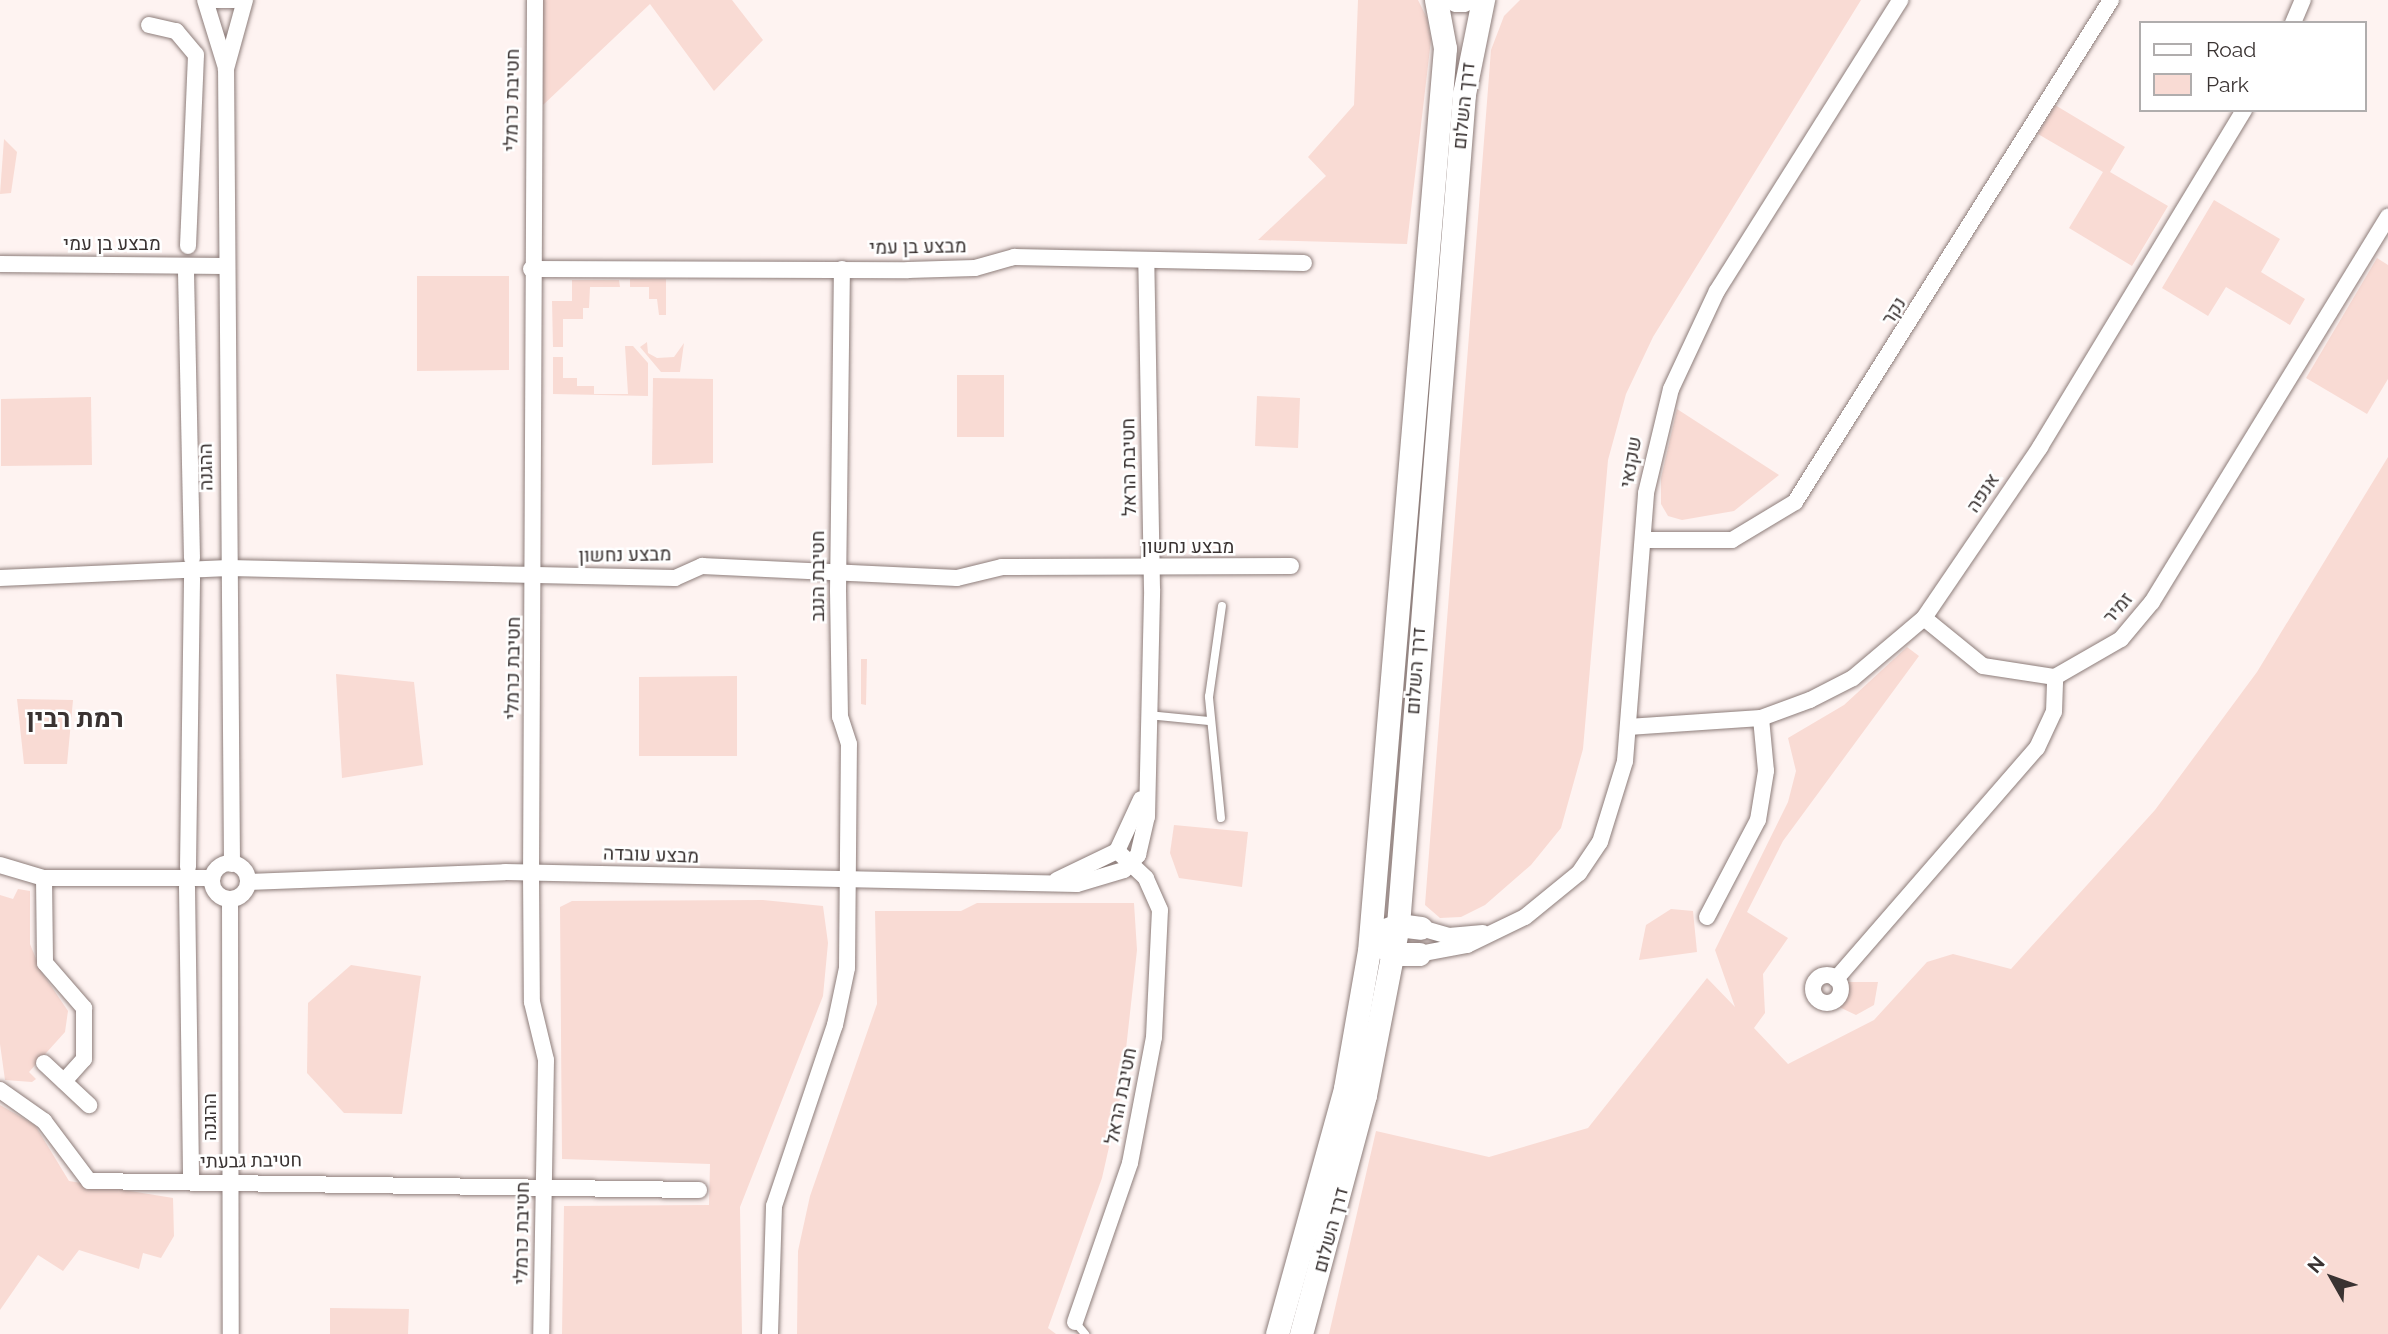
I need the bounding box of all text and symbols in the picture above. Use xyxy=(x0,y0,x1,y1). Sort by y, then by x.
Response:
legend xyxy=(2140,21,2367,112)
text: Road xyxy=(2206,37,2256,62)
street label: חטיבת כרמלי xyxy=(500,48,524,152)
street label: דרך השלום xyxy=(1448,61,1480,151)
text: Park xyxy=(2206,72,2249,97)
street label: מבצע בן עמי xyxy=(63,233,161,255)
street label: מבצע בן עמי xyxy=(869,235,967,259)
street label: נקר xyxy=(1877,293,1911,329)
street label: חטיבת הראל xyxy=(1117,418,1141,516)
street label: שקנאי xyxy=(1615,435,1647,489)
street label: ההגנה xyxy=(194,443,218,491)
street label: אנפה xyxy=(1962,469,2004,517)
street label: חטיבת הנגב xyxy=(807,530,829,622)
street label: מבצע נחשון xyxy=(1142,536,1234,558)
street label: מבצע נחשון xyxy=(578,543,672,567)
street label: זמיר xyxy=(2098,588,2138,628)
street label: חטיבת כרמלי xyxy=(501,616,525,720)
street label: דרך השלום xyxy=(1402,627,1430,715)
district label: רמת רבין xyxy=(26,703,124,735)
street label: מבצע עובדה xyxy=(603,842,699,868)
street label: חטיבת הראל xyxy=(1100,1046,1142,1146)
street label: ההגנה xyxy=(199,1093,221,1141)
street label: חטיבת גבעתי xyxy=(200,1149,302,1173)
street label: חטיבת כרמלי xyxy=(510,1181,534,1285)
street label: דרך השלום xyxy=(1309,1185,1353,1275)
north arrow xyxy=(2297,1243,2367,1313)
text: N xyxy=(2303,1252,2329,1277)

